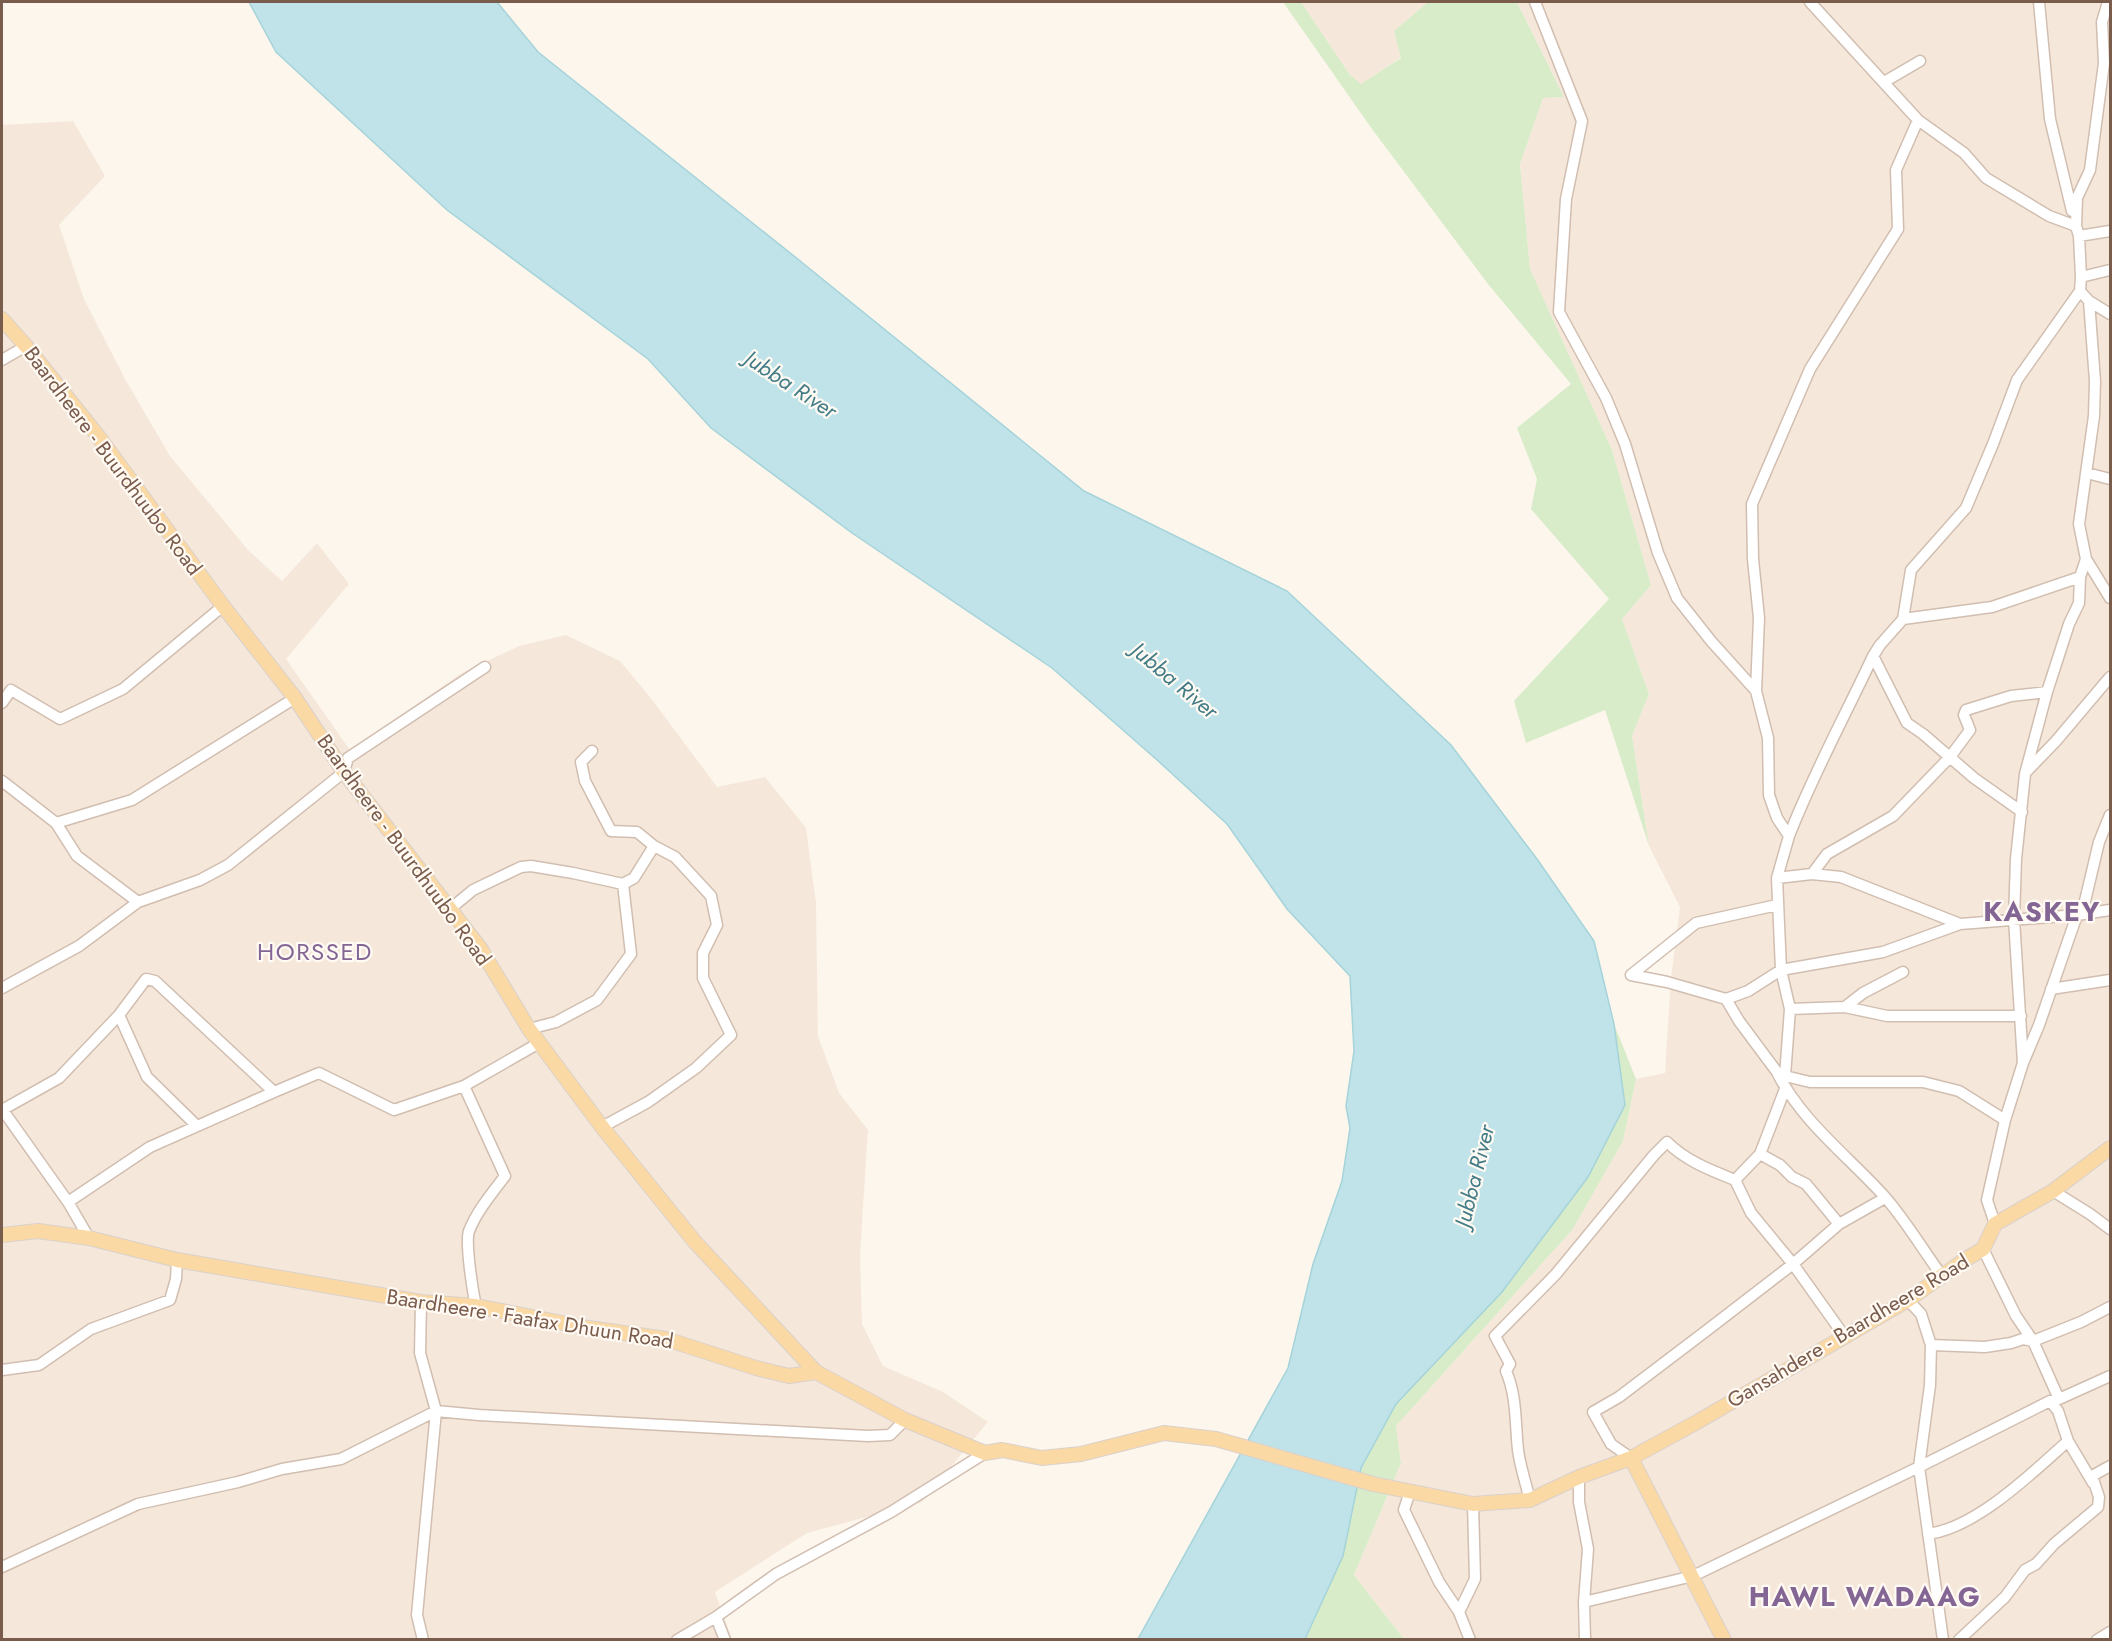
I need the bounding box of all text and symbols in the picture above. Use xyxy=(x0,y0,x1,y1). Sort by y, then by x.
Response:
street label: Baardheere - Buurdhuubo Road xyxy=(17,340,209,582)
water label: Jubba River xyxy=(735,340,845,427)
water label: Jubba River xyxy=(1122,632,1227,727)
street label: Baardheere - Buurdhuubo Road xyxy=(310,728,498,972)
district label: KASKEY xyxy=(1983,892,2101,931)
district label: HORSSED xyxy=(257,934,373,969)
water label: Jubba River xyxy=(1445,1120,1503,1234)
street label: Gansahdere - Baardheere Road xyxy=(1721,1247,1975,1415)
street label: Baardheere - Faafax Dhuun Road xyxy=(385,1282,675,1356)
district label: HAWL WADAAG xyxy=(1749,1577,1981,1616)

